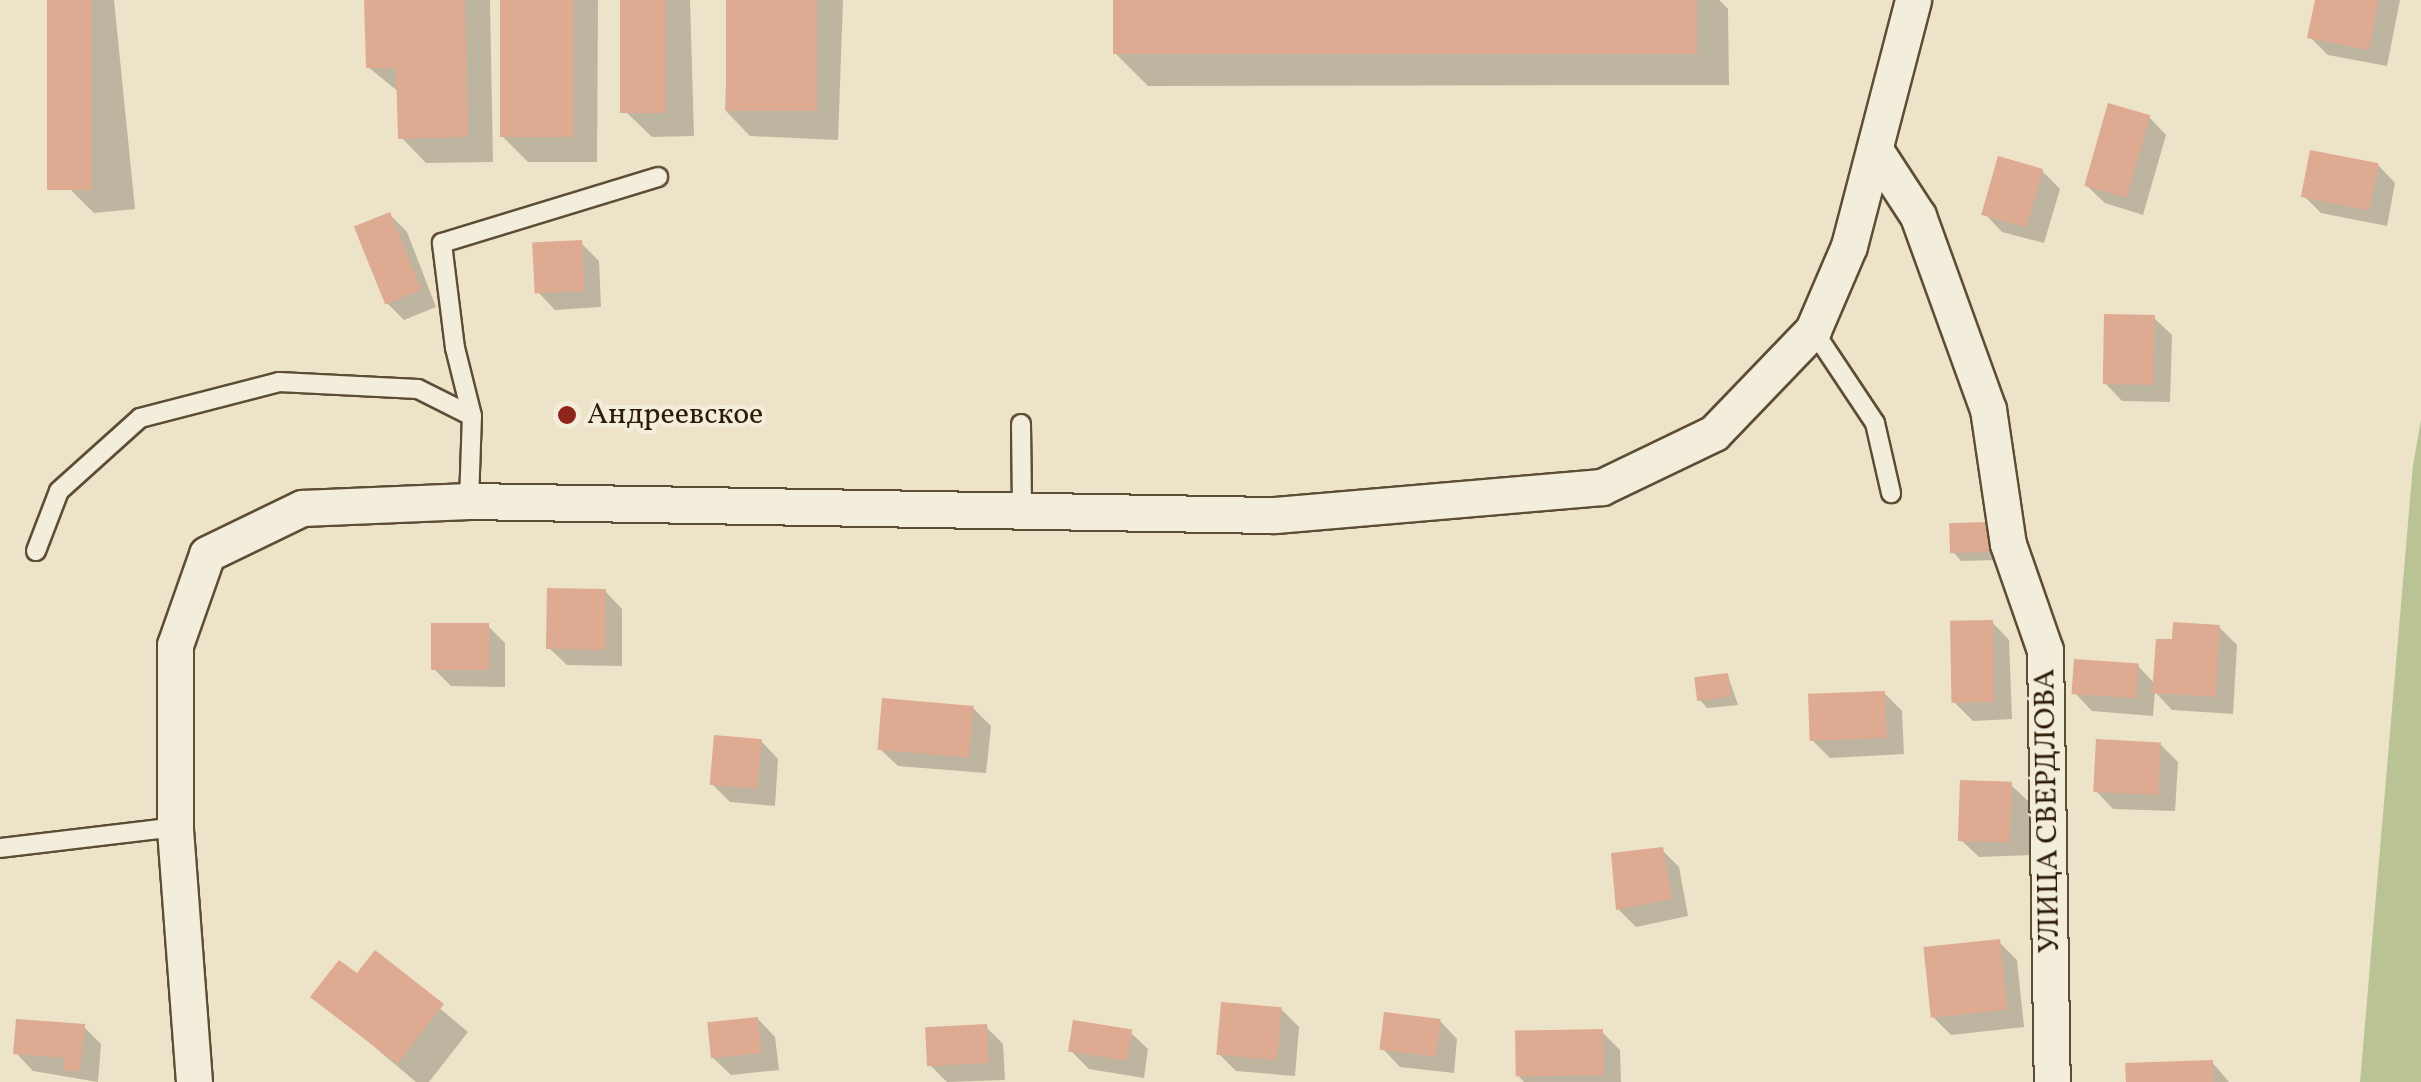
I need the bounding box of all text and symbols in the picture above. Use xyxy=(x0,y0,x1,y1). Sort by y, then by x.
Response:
place label: Андреевское xyxy=(587,397,763,433)
marker: Андреевское xyxy=(556,404,578,426)
street label: УЛИЦА СВЕРДЛОВА xyxy=(2028,668,2068,954)

